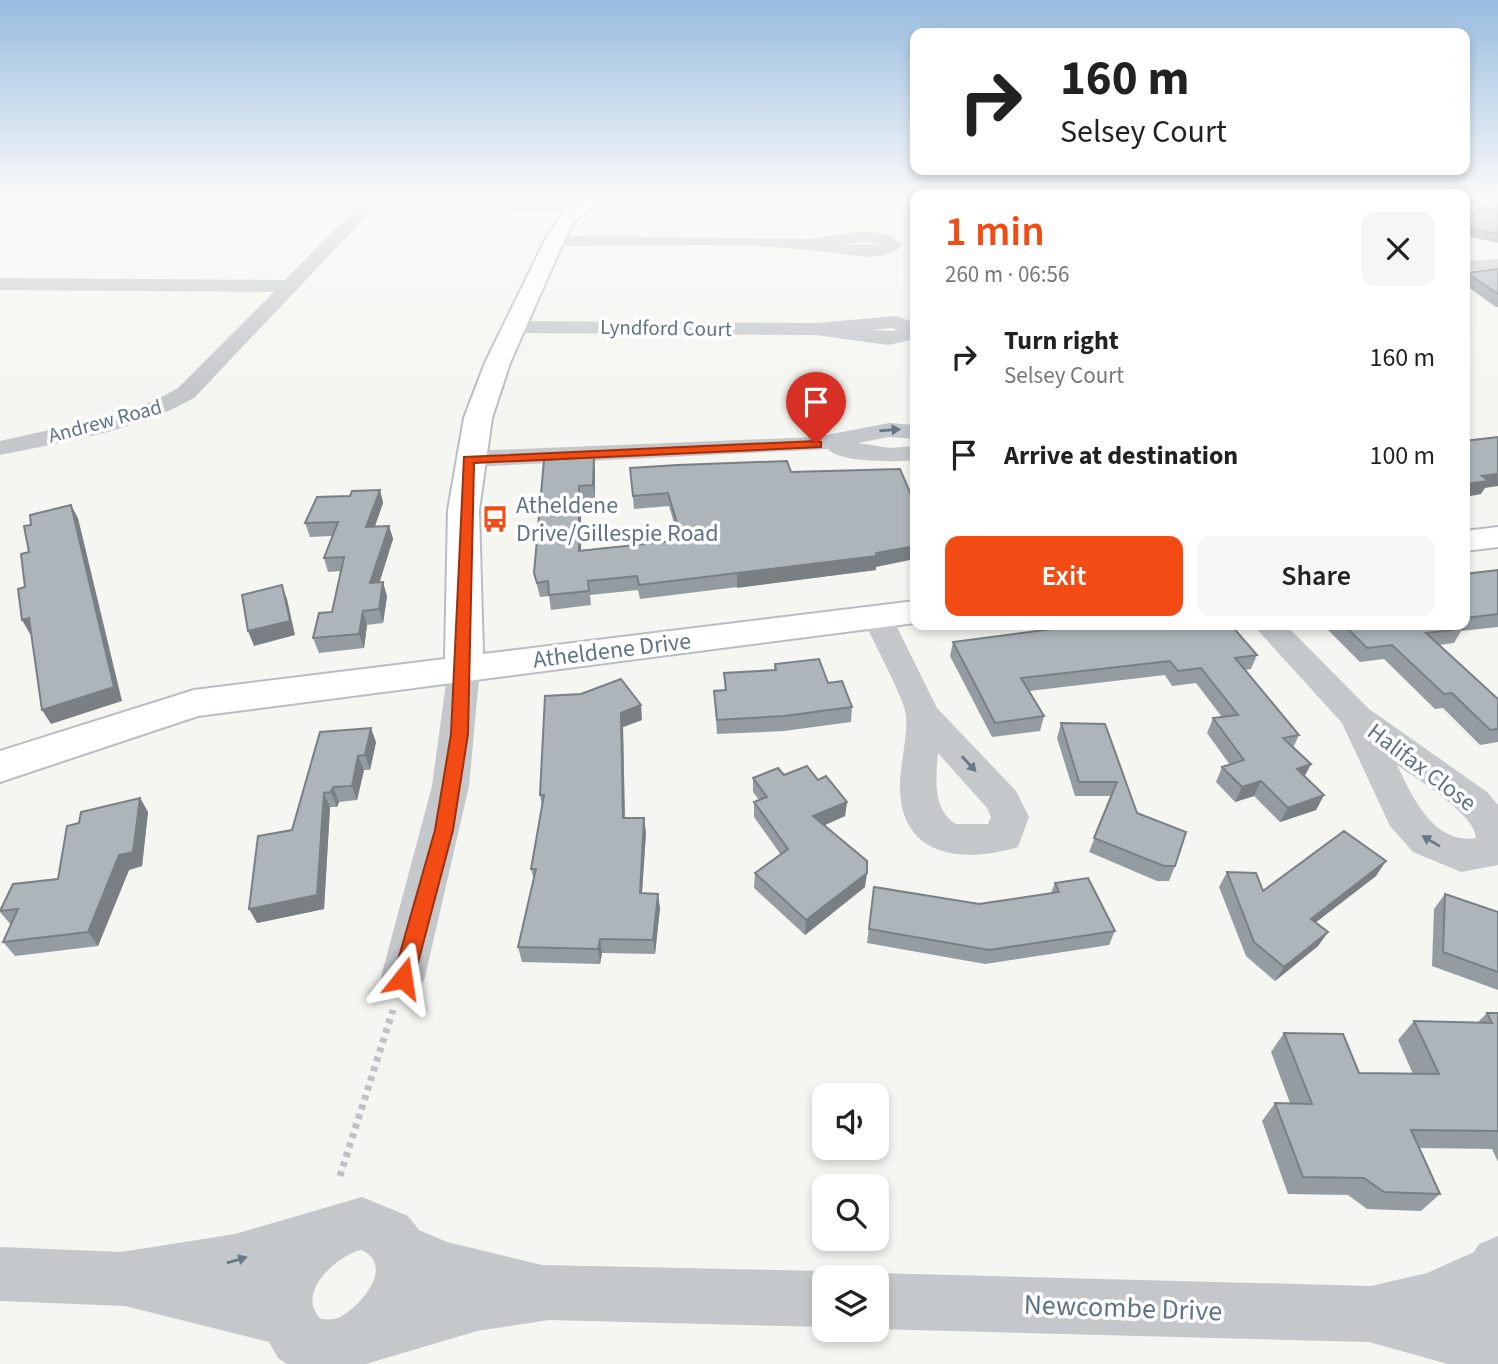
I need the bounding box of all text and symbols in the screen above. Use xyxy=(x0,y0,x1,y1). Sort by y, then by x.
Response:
text: 160 m xyxy=(1060,44,1189,114)
icon: right xyxy=(945,56,1036,147)
text: Selsey Court xyxy=(1060,109,1227,155)
text: 1 min xyxy=(945,202,1045,262)
button: close xyxy=(1361,212,1435,286)
text: 260 m · 06:56 xyxy=(945,258,1069,291)
street label: Lyndford Court xyxy=(600,312,732,344)
text: Turn right xyxy=(1004,322,1119,359)
icon: right xyxy=(945,338,983,376)
text: 160 m xyxy=(1369,339,1435,376)
text: Selsey Court xyxy=(1004,359,1124,392)
pin xyxy=(786,372,846,444)
icon: arrive xyxy=(797,383,835,421)
street label: Andrew Road xyxy=(45,391,165,451)
one-way arrow xyxy=(879,424,901,435)
icon: arrive xyxy=(945,436,983,474)
text: Arrive at destination xyxy=(1004,437,1238,474)
text: 100 m xyxy=(1369,437,1435,474)
place label: Atheldene Drive/Gillespie Road xyxy=(516,488,719,551)
bus stop icon: Atheldene Drive/Gillespie Road xyxy=(480,504,510,534)
button: Exit xyxy=(945,536,1183,616)
button: Share xyxy=(1197,536,1435,616)
street label: Atheldene Drive xyxy=(531,623,693,678)
street label: Halifax Close xyxy=(1360,715,1484,820)
one-way arrow xyxy=(960,755,976,772)
one-way arrow xyxy=(1421,835,1441,848)
position arrow xyxy=(366,941,440,1015)
map controls xyxy=(812,1083,889,1342)
button: sound xyxy=(812,1083,889,1160)
button: search xyxy=(812,1174,889,1251)
one-way arrow xyxy=(226,1254,247,1264)
button: layers xyxy=(812,1265,889,1342)
street label: Newcombe Drive xyxy=(1023,1285,1223,1331)

